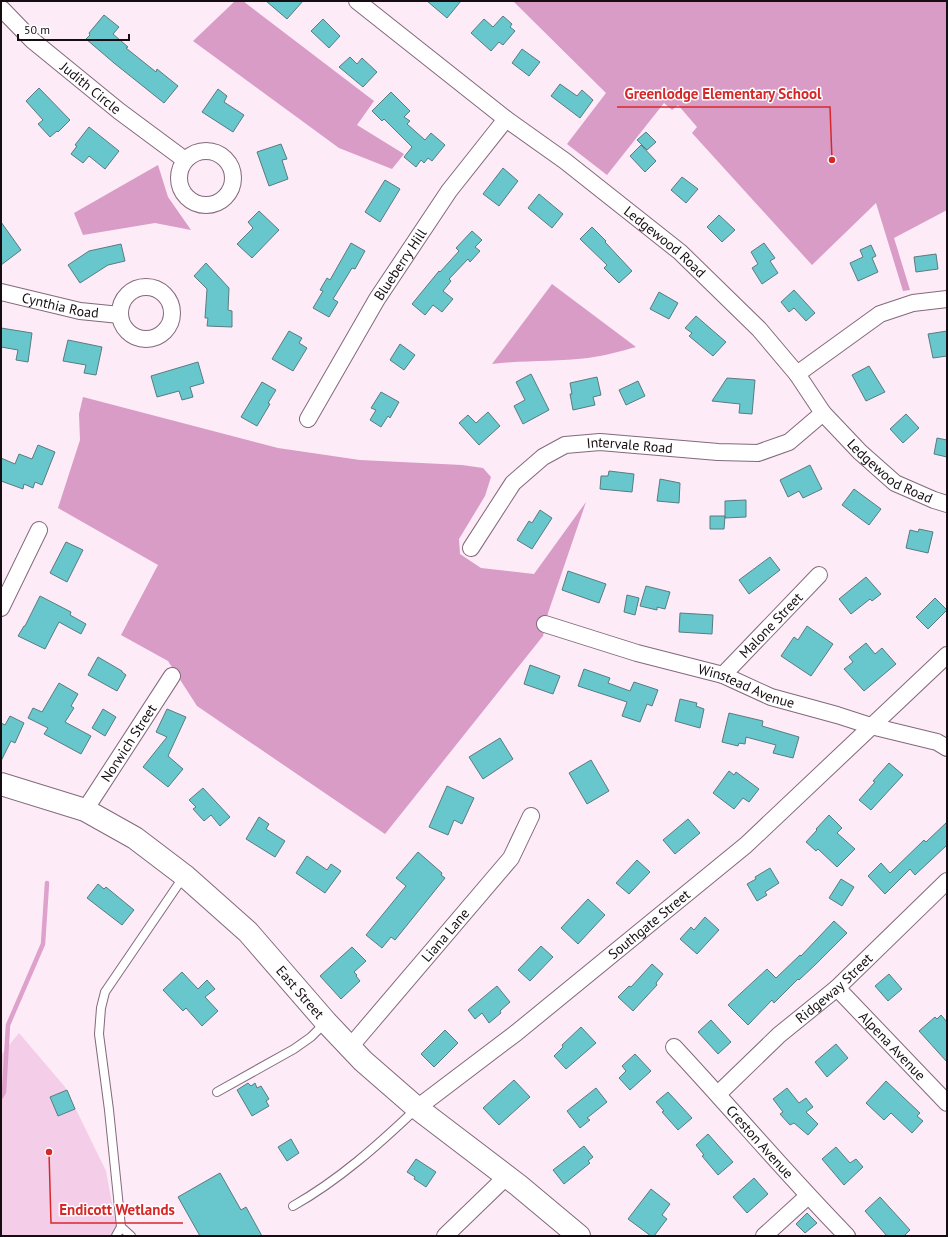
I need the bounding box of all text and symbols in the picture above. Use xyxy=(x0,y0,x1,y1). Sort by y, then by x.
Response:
scale bar xyxy=(18,16,129,42)
text: 50 m xyxy=(24,22,50,37)
street label: Judith Circle xyxy=(56,57,125,118)
callout: Greenlodge Elementary School xyxy=(617,80,830,107)
text: Greenlodge Elementary School xyxy=(625,84,822,103)
street label: Ledgewood Road xyxy=(620,202,710,281)
street label: Blueberry Hill xyxy=(370,225,430,304)
street label: Cynthia Road xyxy=(20,288,100,322)
street label: Intervale Road xyxy=(586,433,674,457)
street label: Ledgewood Road xyxy=(843,435,935,507)
street label: Malone Street xyxy=(735,589,807,662)
street label: Winstead Avenue xyxy=(696,660,797,712)
street label: Norwich Street xyxy=(97,700,161,785)
street label: Southgate Street xyxy=(604,885,694,963)
street label: Liana Lane xyxy=(417,904,473,966)
street label: Ridgeway Street xyxy=(792,949,876,1027)
street label: East Street xyxy=(272,962,328,1023)
street label: Alpena Avenue xyxy=(855,1008,929,1084)
street label: Creston Avenue xyxy=(722,1101,797,1182)
callout: Endicott Wetlands xyxy=(51,1196,183,1223)
text: Endicott Wetlands xyxy=(59,1200,175,1219)

